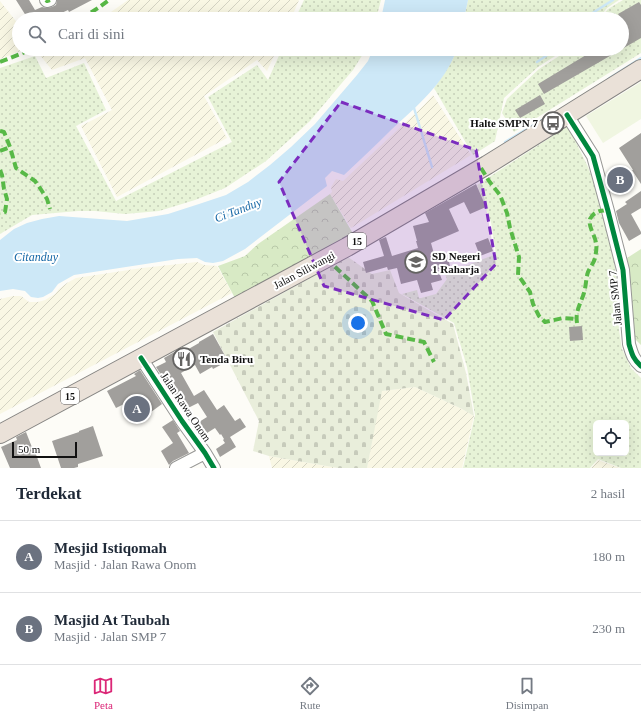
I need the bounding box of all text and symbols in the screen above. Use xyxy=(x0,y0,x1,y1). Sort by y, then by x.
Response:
search box xyxy=(12,12,629,56)
icon: search xyxy=(26,23,48,45)
text: Cari di sini xyxy=(58,26,125,42)
bus stop icon: Halte SMPN 7 xyxy=(540,110,566,136)
place label: Halte SMPN 7 xyxy=(470,117,538,129)
pin: B xyxy=(607,165,633,195)
water label: Ci Tanduy xyxy=(213,194,264,225)
road number: 15 xyxy=(348,233,366,249)
street label: Jalan Siliwangi xyxy=(271,249,337,291)
school or university icon: SD Negeri 1 Raharja xyxy=(403,249,429,275)
water label: Citanduy xyxy=(14,250,59,264)
place label: SD Negeri 1 Raharja xyxy=(432,250,480,275)
street label: Jalan SMP 7 xyxy=(606,269,624,326)
your location xyxy=(348,313,368,333)
restaurant icon: Tenda Biru xyxy=(171,346,197,372)
place label: Tenda Biru xyxy=(200,353,253,365)
street label: Jalan Rawa Onom xyxy=(158,370,214,444)
road number: 15 xyxy=(61,388,79,404)
pin: A xyxy=(124,394,150,424)
map controls xyxy=(593,420,629,456)
button: locate xyxy=(593,420,629,456)
scale bar xyxy=(12,440,77,459)
text: 50 m xyxy=(18,443,40,455)
text: Terdekat xyxy=(16,484,82,503)
text: 2 hasil xyxy=(591,486,625,501)
text: Mesjid Istiqomah xyxy=(54,540,167,556)
text: A xyxy=(24,549,34,564)
text: 180 m xyxy=(592,549,625,564)
text: Masjid · Jalan Rawa Onom xyxy=(54,557,196,572)
text: Masjid At Taubah xyxy=(54,612,170,628)
text: B xyxy=(25,621,33,636)
text: 230 m xyxy=(592,621,625,636)
text: Masjid · Jalan SMP 7 xyxy=(54,629,166,644)
tab: Peta xyxy=(92,675,114,711)
tab: Rute xyxy=(299,675,321,711)
tab: Disimpan xyxy=(506,675,549,711)

